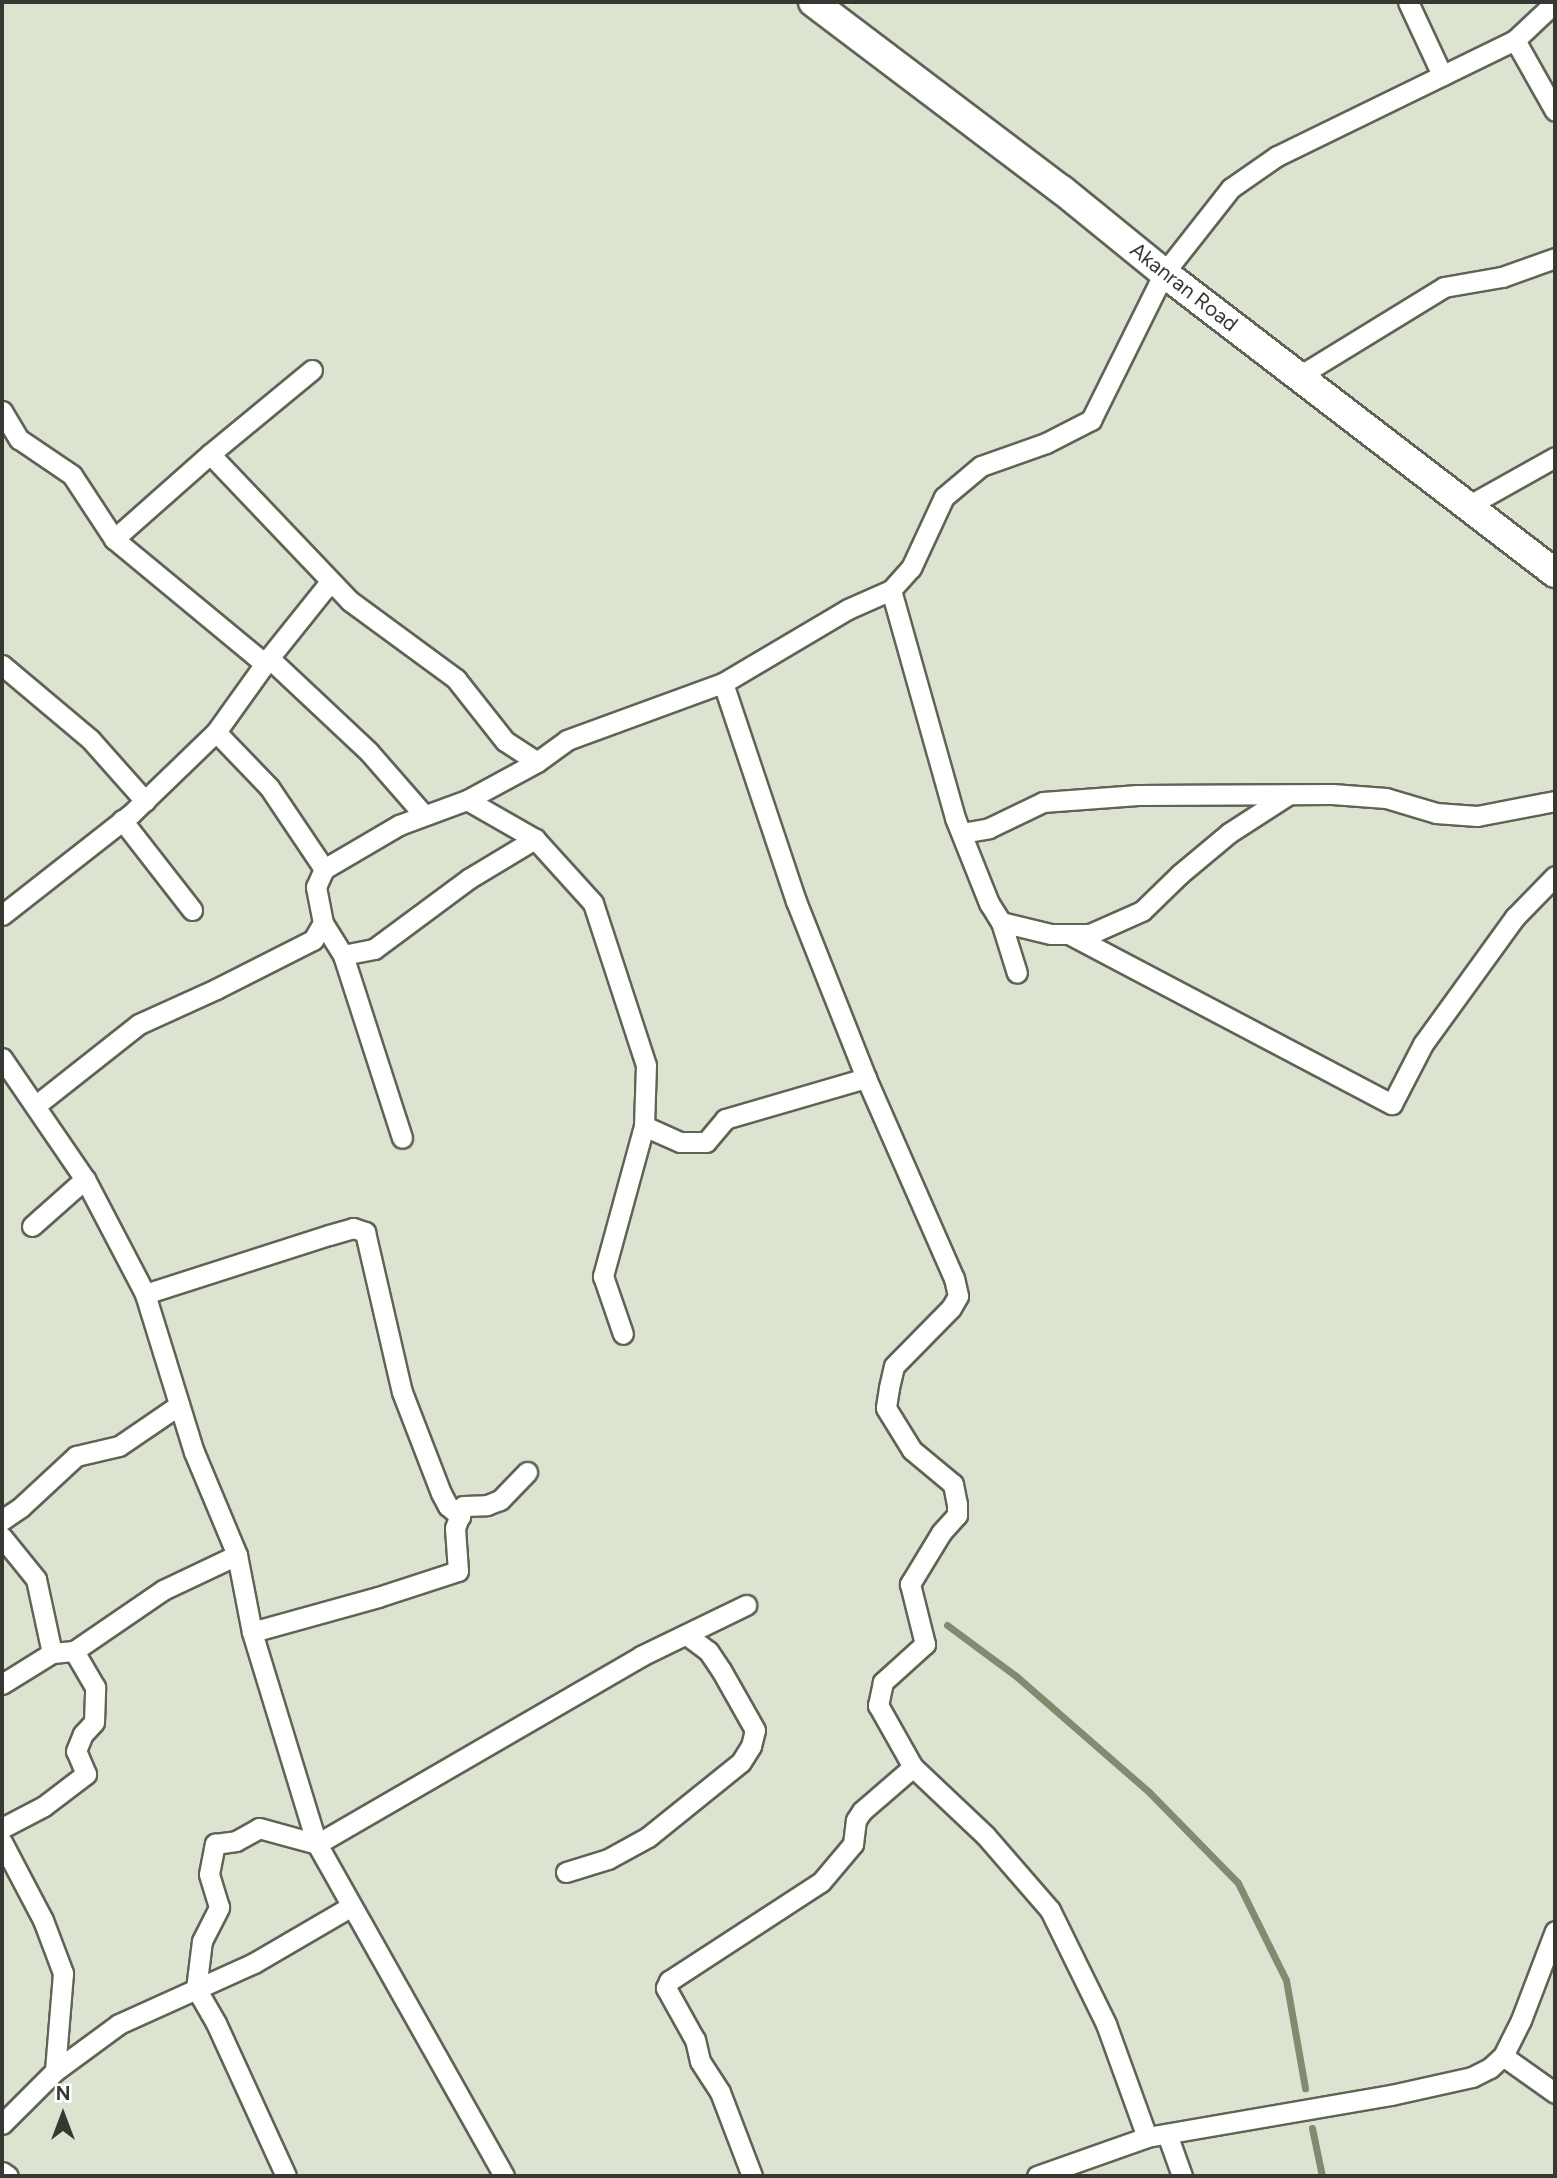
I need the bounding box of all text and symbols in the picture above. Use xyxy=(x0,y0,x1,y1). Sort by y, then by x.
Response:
street label: Akanran Road xyxy=(1125,237,1243,337)
north arrow xyxy=(28,2080,98,2150)
text: N xyxy=(56,2082,70,2105)

